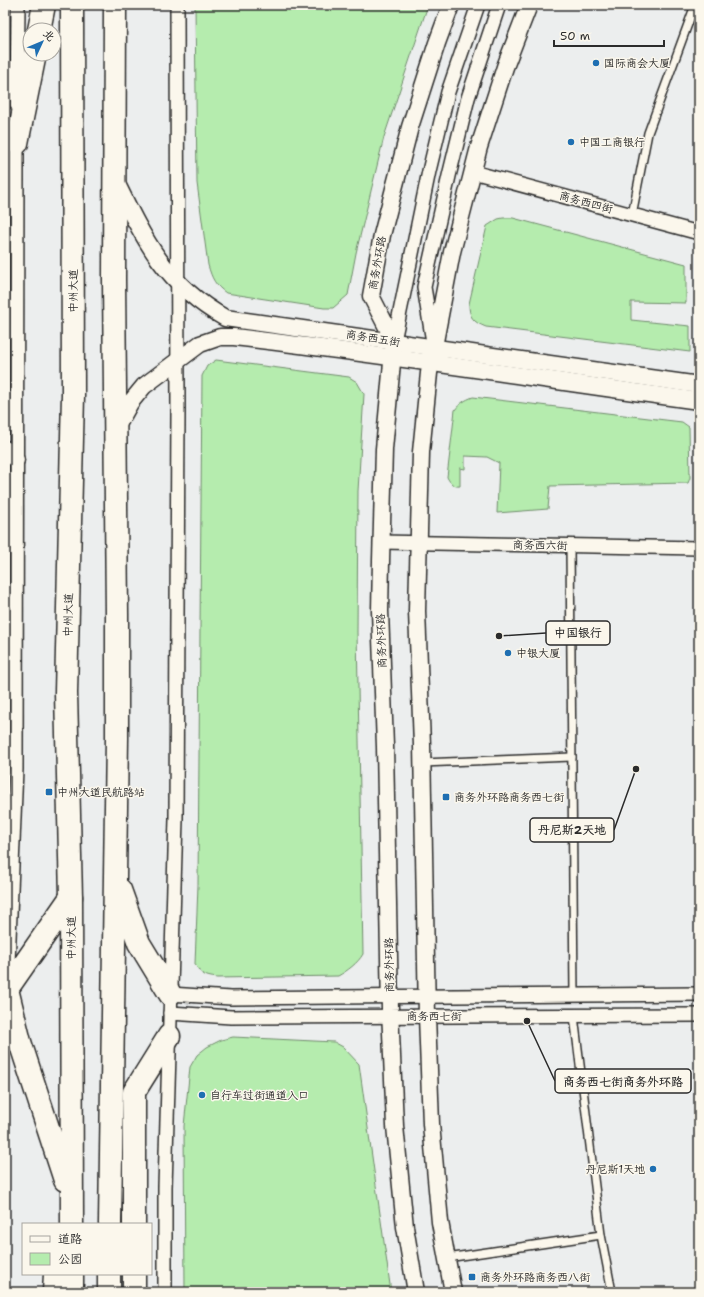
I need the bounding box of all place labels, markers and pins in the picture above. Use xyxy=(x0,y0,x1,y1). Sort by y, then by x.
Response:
place label: 国际商会大厦 xyxy=(604,56,670,71)
marker: 国际商会大厦 xyxy=(591,58,601,68)
place label: 中国工商银行 xyxy=(579,135,645,150)
marker: 中国工商银行 xyxy=(566,137,576,147)
callout: 中国银行 xyxy=(546,621,610,645)
place label: 中银大厦 xyxy=(516,646,560,661)
marker: 中银大厦 xyxy=(503,648,513,658)
place label: 中州大道民航路站 xyxy=(57,785,145,800)
marker: 中州大道民航路站 xyxy=(44,787,54,797)
place label: 商务外环路商务西七街 xyxy=(454,790,565,805)
marker: 商务外环路商务西七街 xyxy=(441,792,451,802)
callout: 丹尼斯2天地 xyxy=(530,818,614,842)
callout: 商务西七街商务外环路 xyxy=(555,1069,691,1093)
place label: 自行车过街通道入口 xyxy=(210,1088,309,1103)
marker: 自行车过街通道入口 xyxy=(197,1090,207,1100)
place label: 丹尼斯1天地 xyxy=(585,1162,645,1177)
marker: 丹尼斯1天地 xyxy=(648,1164,658,1174)
place label: 商务外环路商务西八街 xyxy=(480,1270,591,1285)
marker: 商务外环路商务西八街 xyxy=(467,1272,477,1282)

